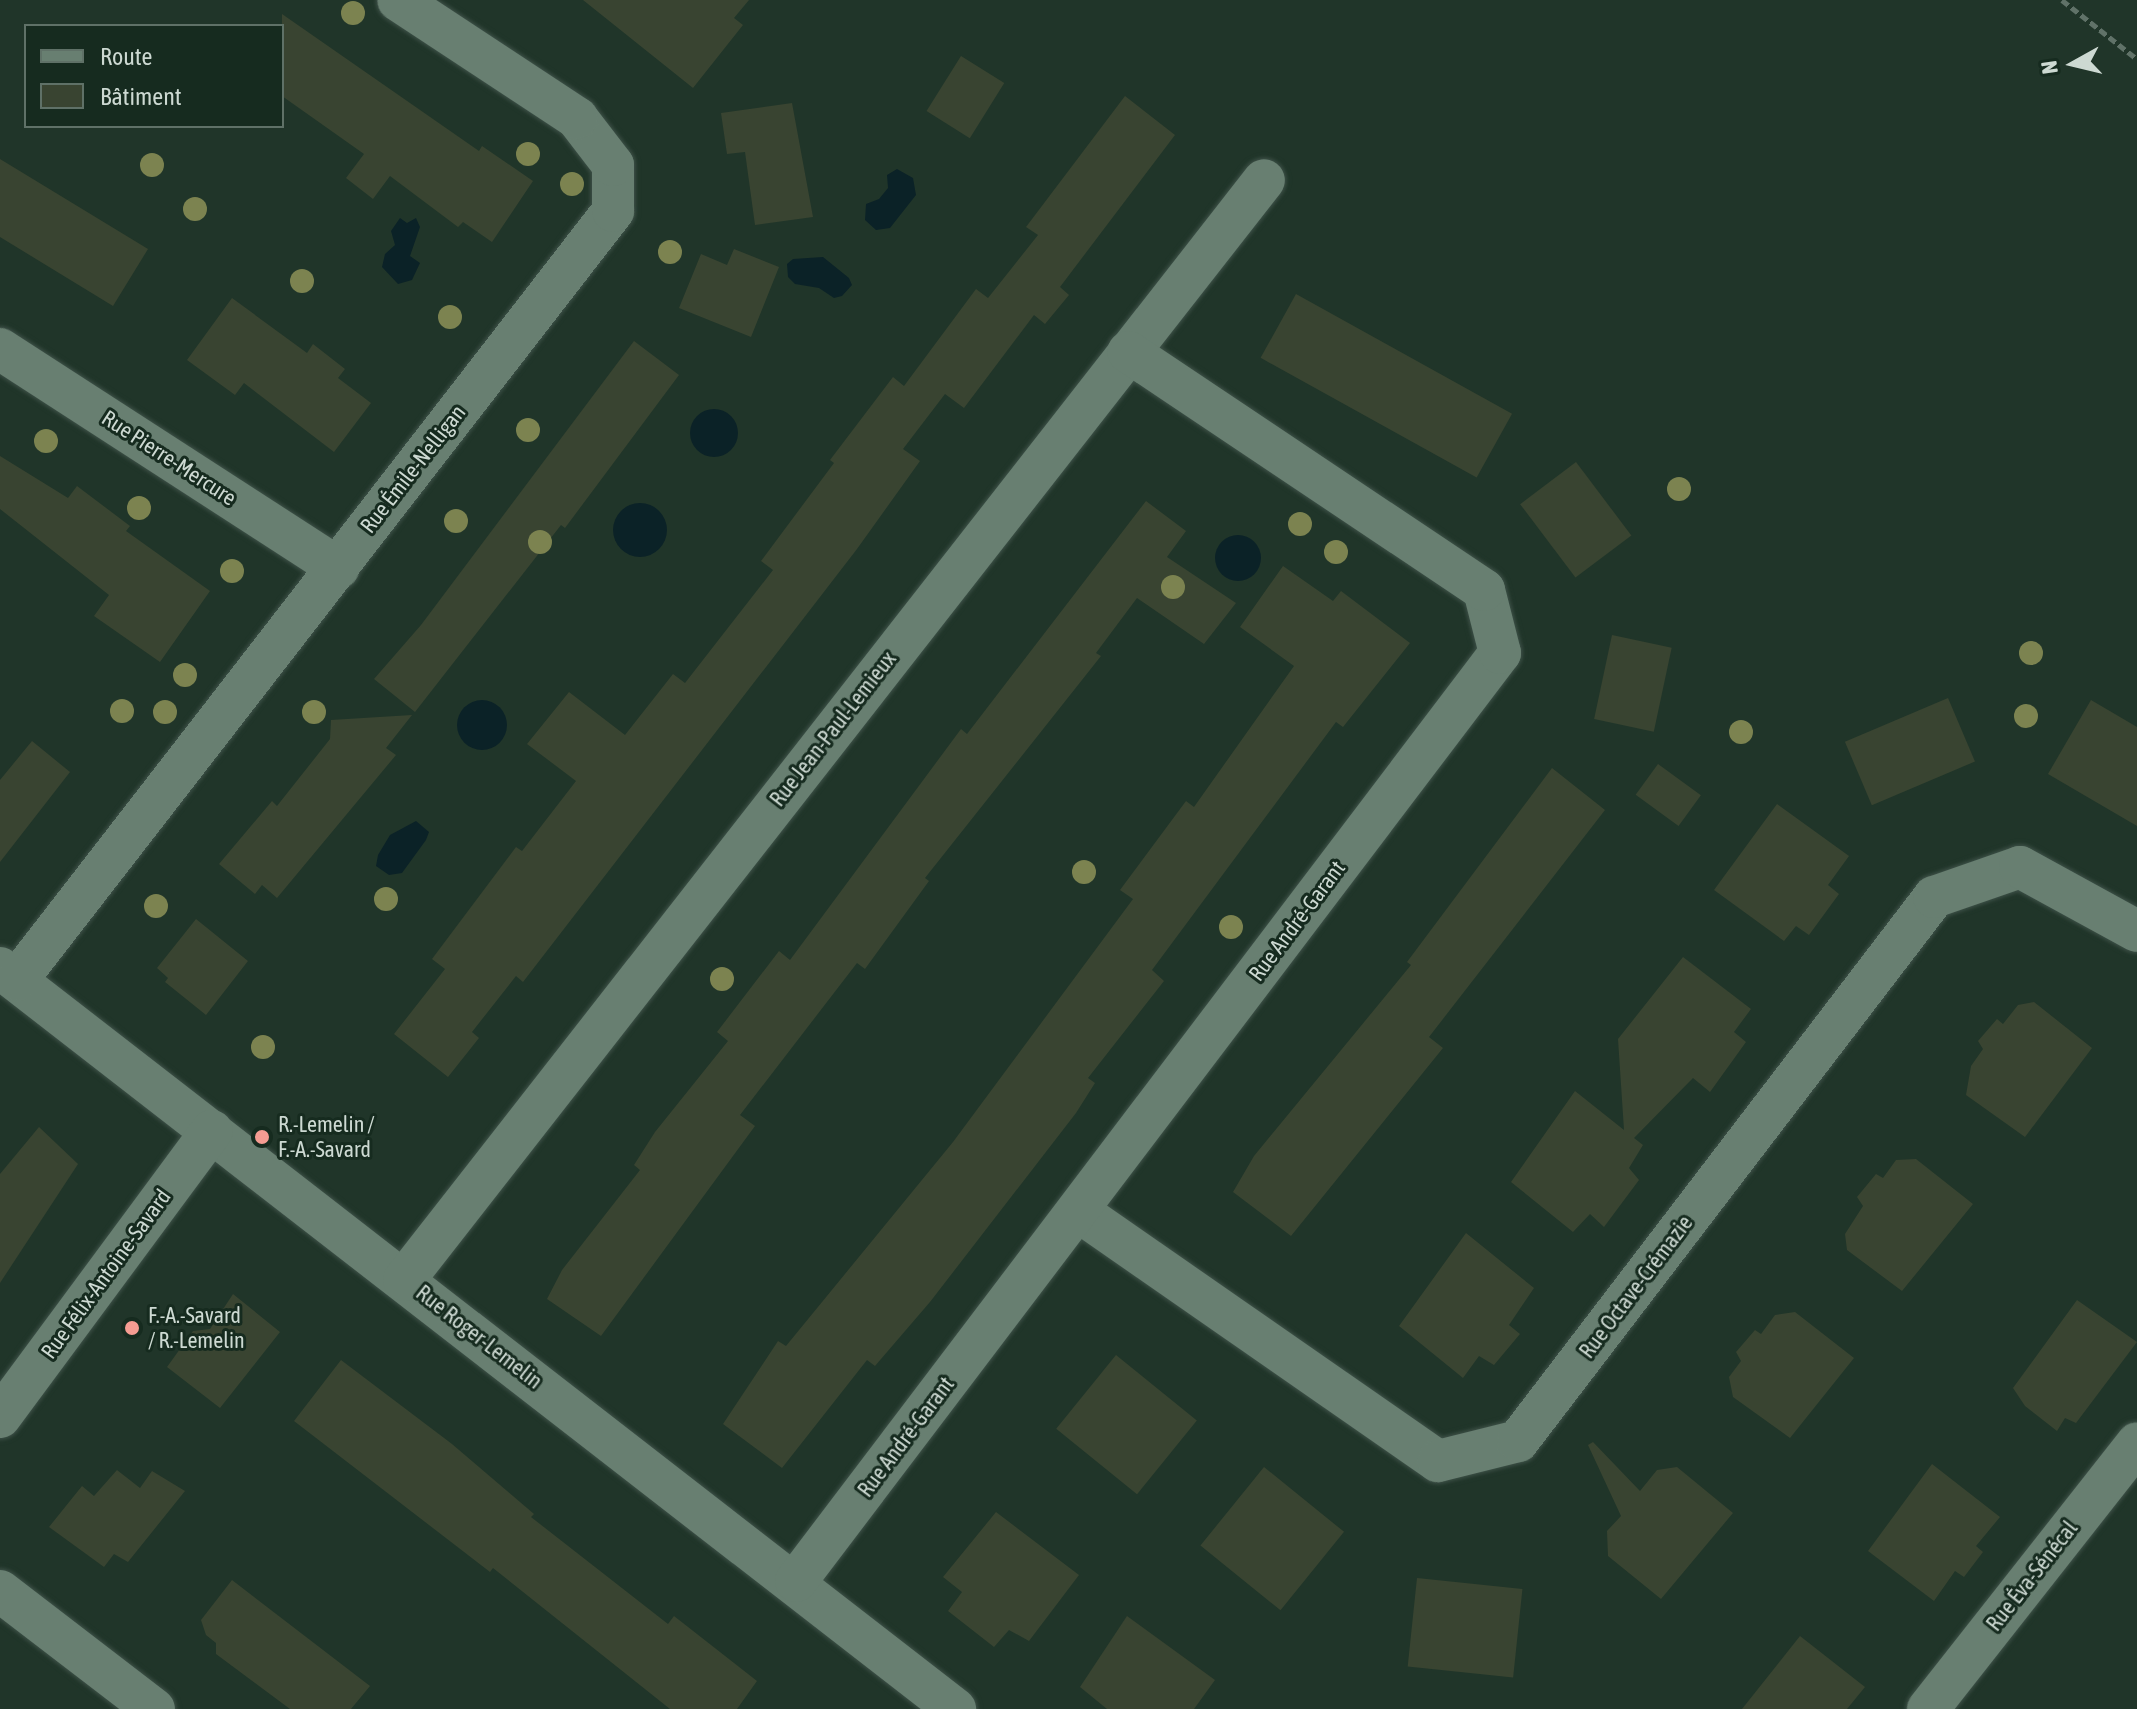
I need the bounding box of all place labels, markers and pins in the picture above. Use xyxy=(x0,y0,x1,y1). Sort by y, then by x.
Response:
place label: R.-Lemelin / F.-A.-Savard xyxy=(278,1111,375,1162)
marker: R.-Lemelin / F.-A.-Savard xyxy=(253,1128,271,1146)
place label: F.-A.-Savard / R.-Lemelin xyxy=(148,1302,245,1354)
marker: F.-A.-Savard / R.-Lemelin xyxy=(123,1319,141,1337)

